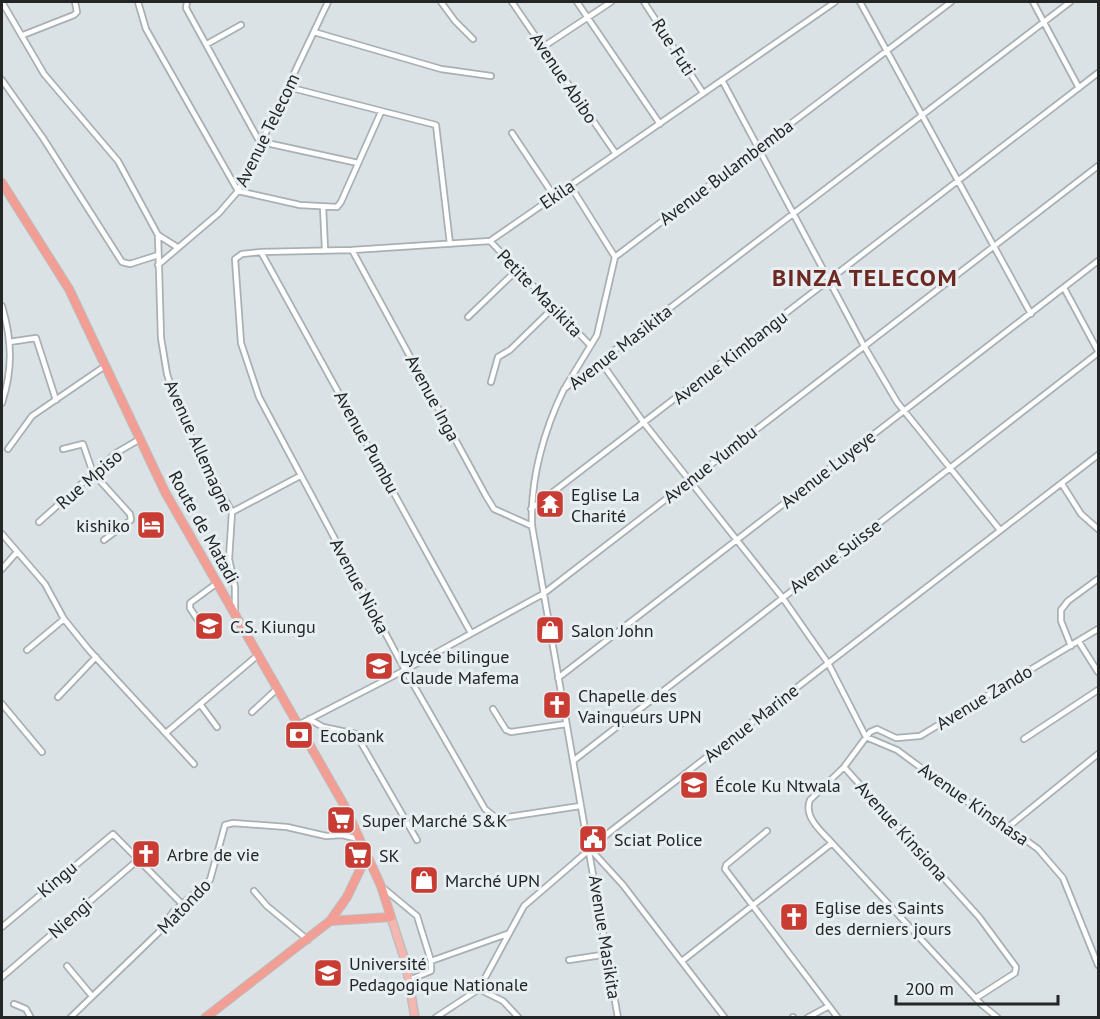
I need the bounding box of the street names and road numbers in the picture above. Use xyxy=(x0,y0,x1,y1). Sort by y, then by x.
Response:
street label: Rue Futi xyxy=(647,14,701,80)
street label: Avenue Abibo xyxy=(525,28,603,128)
street label: Avenue Telecom xyxy=(230,69,304,191)
street label: Avenue Bulambemba xyxy=(654,114,798,230)
street label: Ekila xyxy=(535,174,579,214)
street label: Petite Masikita xyxy=(492,244,588,342)
street label: Avenue Masikita xyxy=(564,299,676,395)
street label: Avenue Kimbangu xyxy=(668,305,792,409)
street label: Avenue Inga xyxy=(401,351,465,445)
street label: Avenue Allemagne xyxy=(159,376,239,516)
street label: Avenue Pumbu xyxy=(329,386,405,498)
street label: Avenue Yumbu xyxy=(658,420,762,508)
street label: Avenue Luyeye xyxy=(776,425,880,513)
street label: Rue Mpiso xyxy=(51,444,127,514)
street label: Route de Matadi xyxy=(164,467,244,587)
street label: Avenue Suisse xyxy=(784,514,886,598)
street label: Avenue Nioka xyxy=(325,534,395,638)
street label: Avenue Zando xyxy=(932,659,1036,735)
street label: Avenue Marine xyxy=(699,679,803,767)
street label: Avenue Kinshasa xyxy=(914,757,1034,851)
street label: Avenue Kinsiona xyxy=(851,776,953,886)
street label: Kingu xyxy=(32,856,82,902)
street label: Avenue Masikita xyxy=(584,873,626,1001)
street label: Matondo xyxy=(152,874,216,938)
street label: Niengi xyxy=(43,893,97,943)

